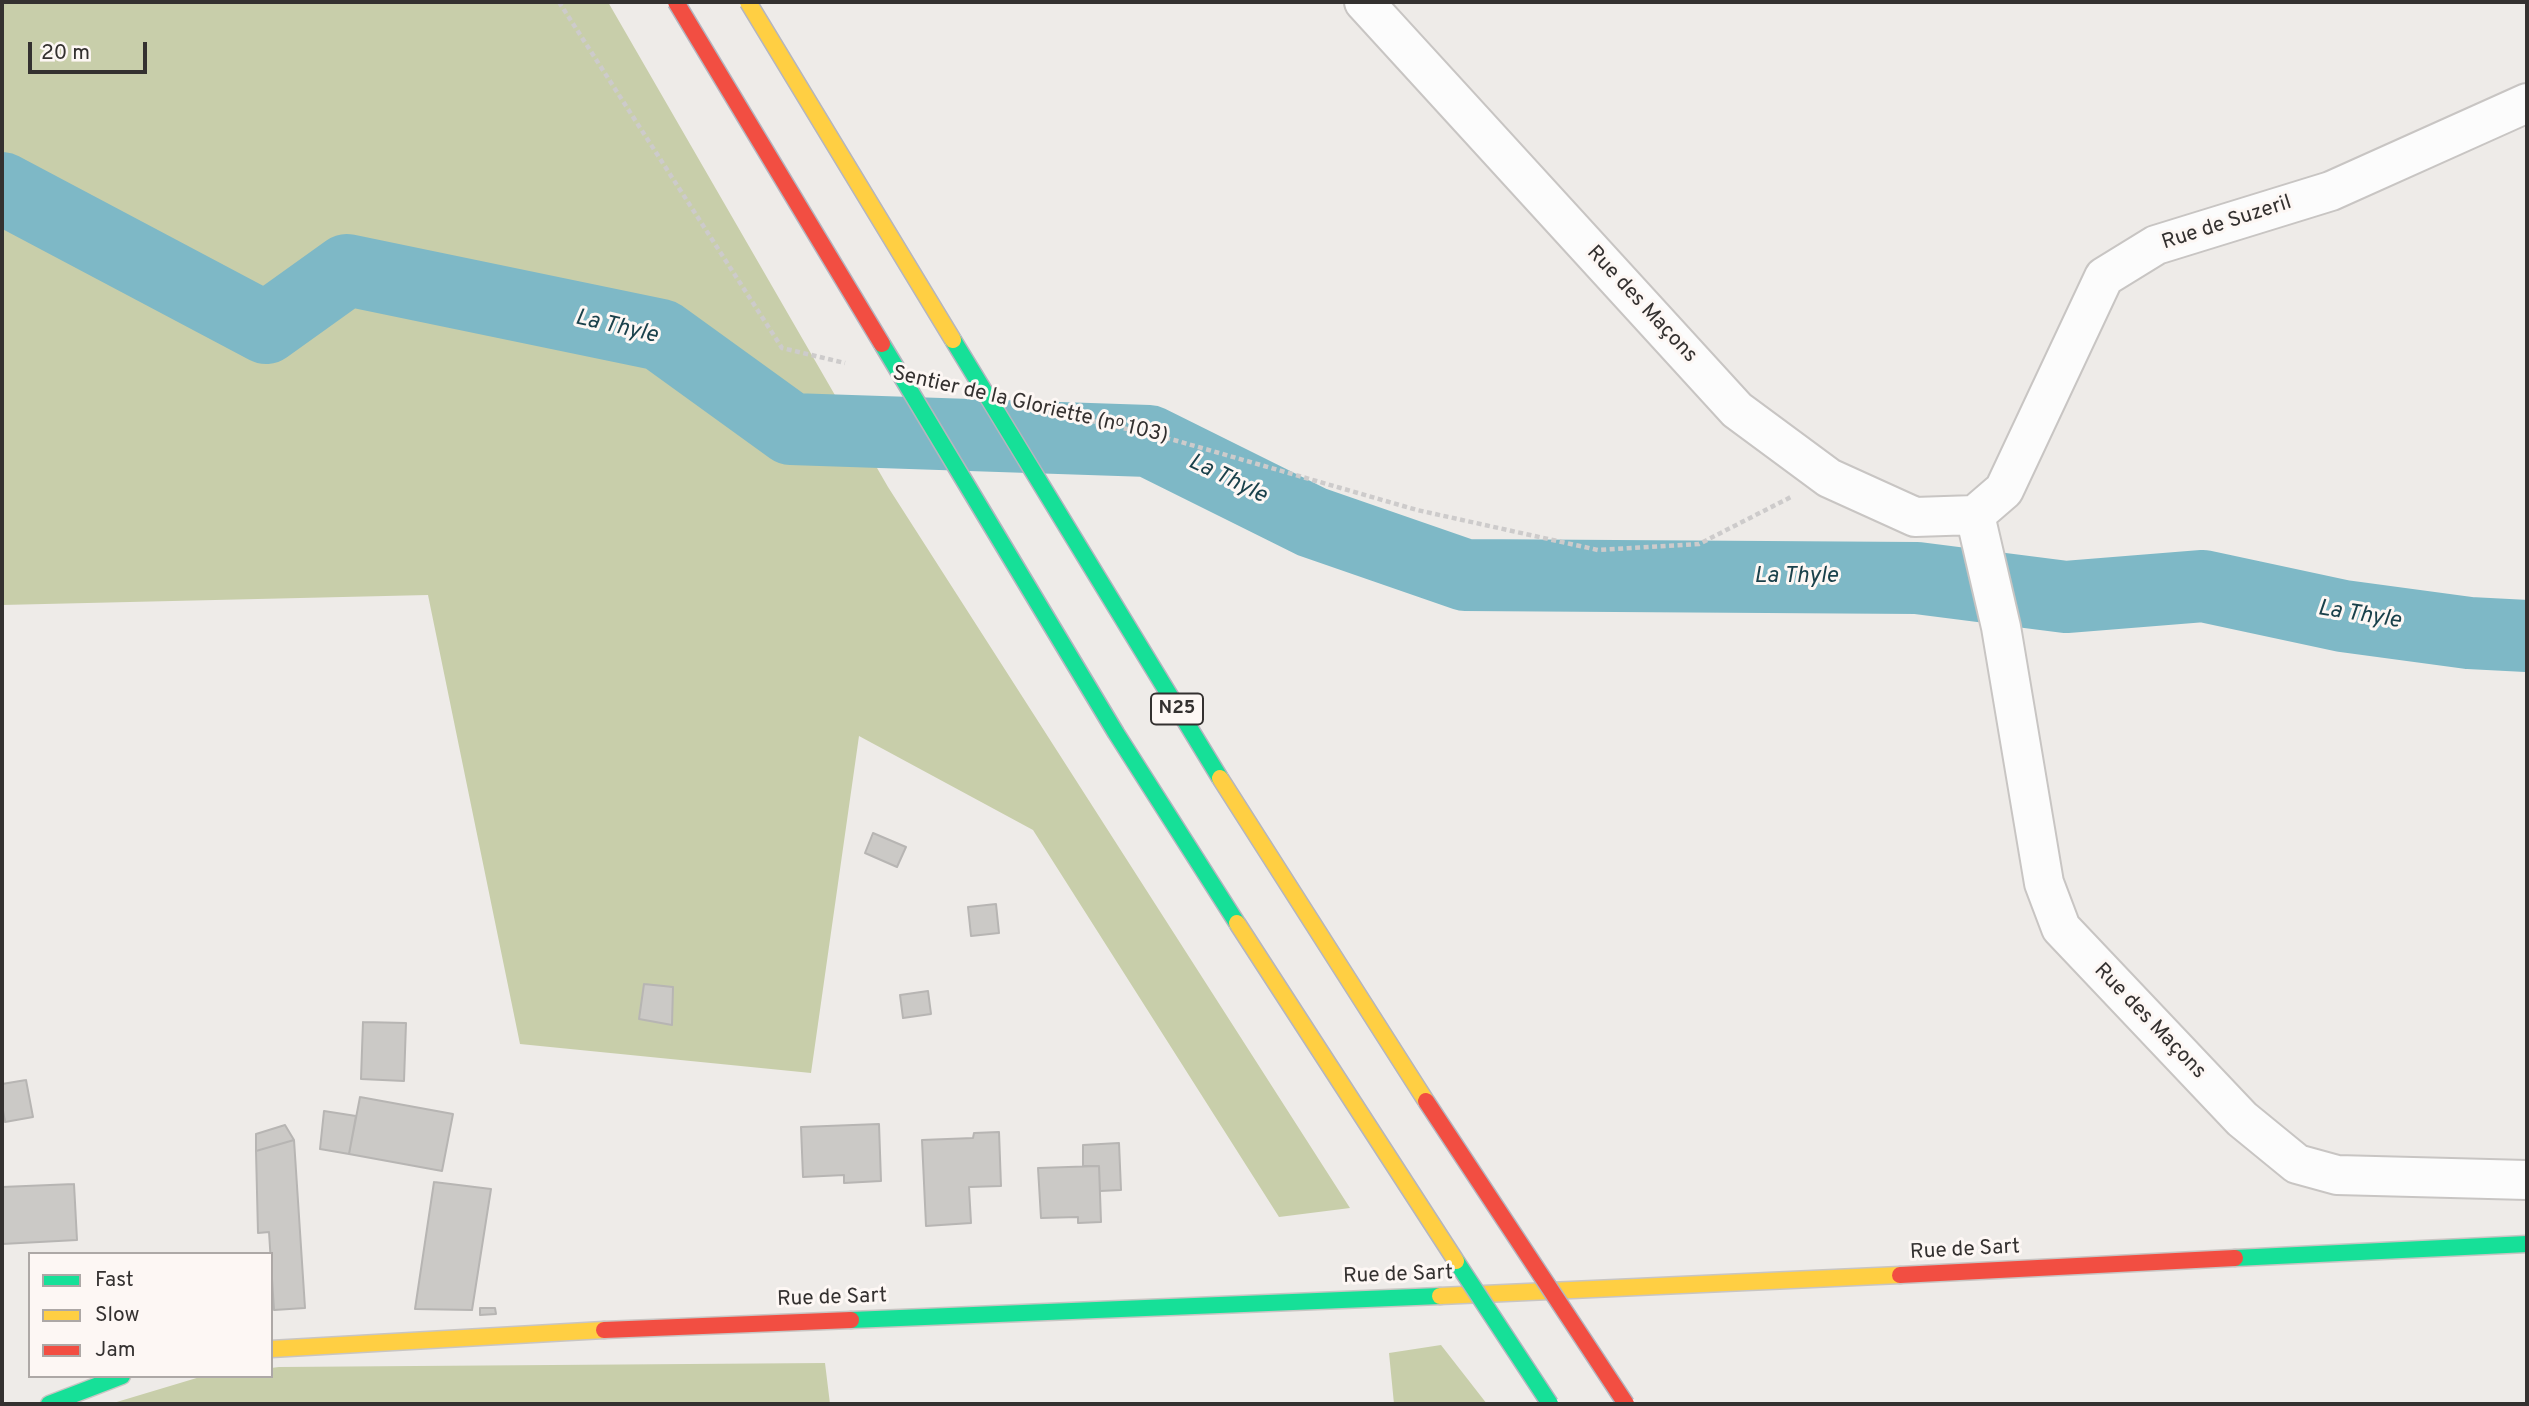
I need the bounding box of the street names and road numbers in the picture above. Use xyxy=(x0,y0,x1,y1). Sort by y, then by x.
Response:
street label: Rue de Suzeril xyxy=(2159,191,2295,257)
street label: Rue des Maçons xyxy=(1580,241,1702,369)
street label: Sentier de la Gloriette (nᵒ 103) xyxy=(890,362,1170,450)
road number: N25 xyxy=(1151,694,1203,724)
street label: Rue des Maçons xyxy=(2088,959,2210,1085)
street label: Rue de Sart xyxy=(1909,1236,2021,1266)
street label: Rue de Sart xyxy=(1343,1261,1453,1291)
street label: Rue de Sart xyxy=(777,1284,887,1314)

